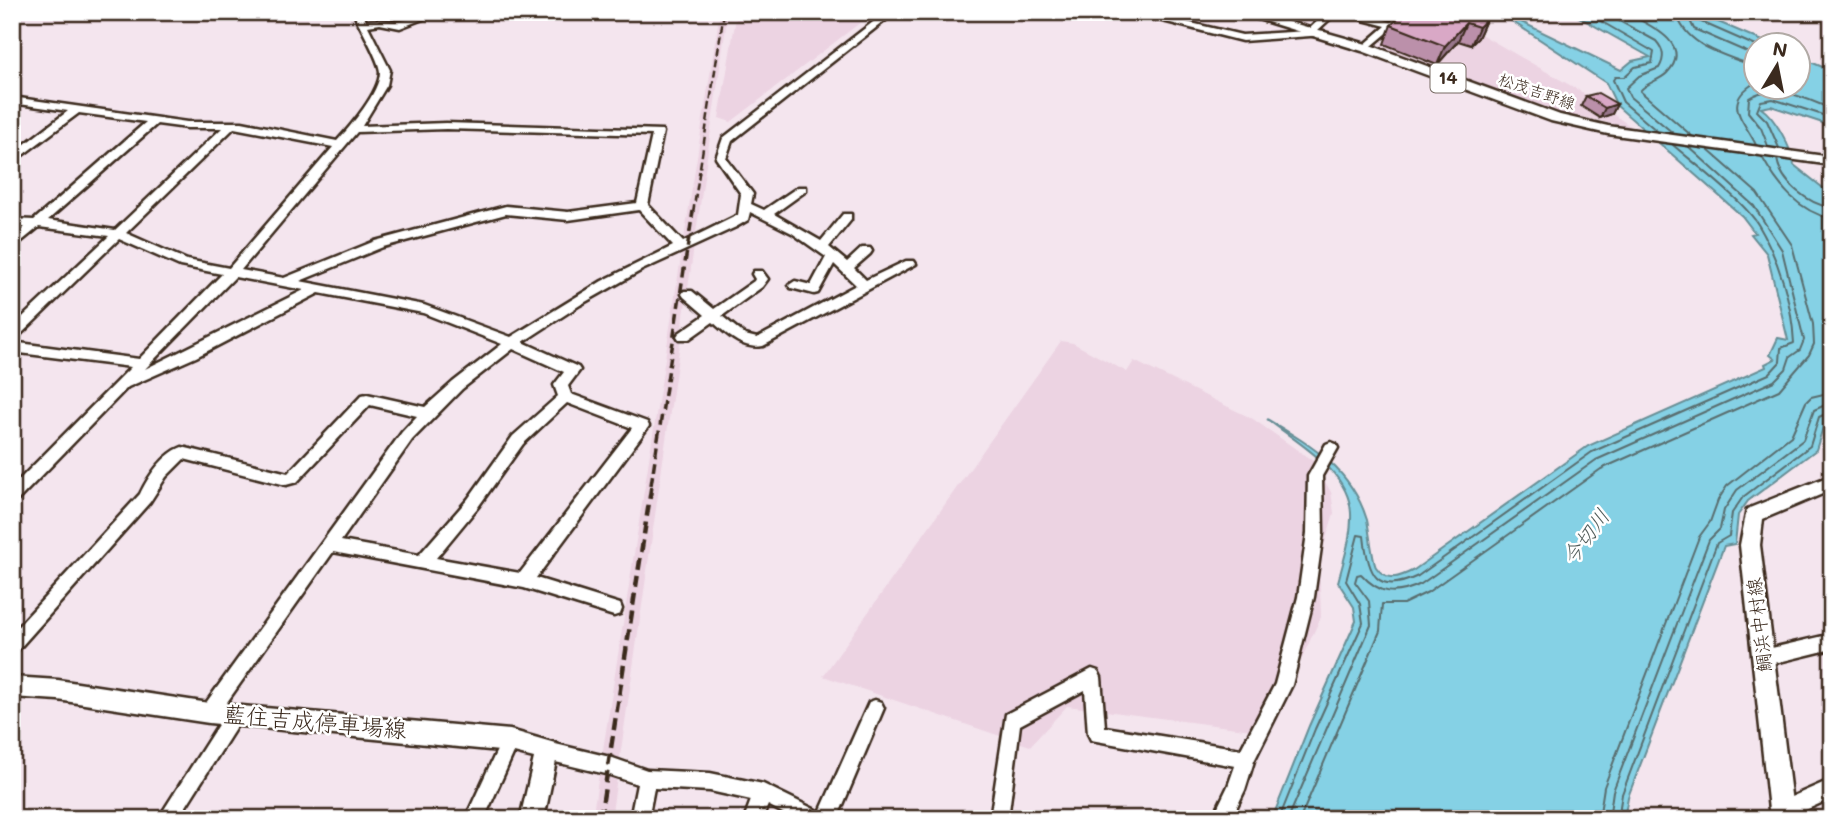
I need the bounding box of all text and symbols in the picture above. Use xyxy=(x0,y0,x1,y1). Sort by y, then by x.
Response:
north arrow xyxy=(1742,32,1812,102)
text: N xyxy=(1771,35,1789,62)
road number: 14 xyxy=(1430,64,1466,92)
street label: 松茂吉野線 xyxy=(1496,68,1578,113)
water label: 今切川 xyxy=(1555,503,1615,569)
street label: 鯛浜中村線 xyxy=(1740,576,1777,674)
street label: 藍住吉成停車場線 xyxy=(222,698,408,744)

